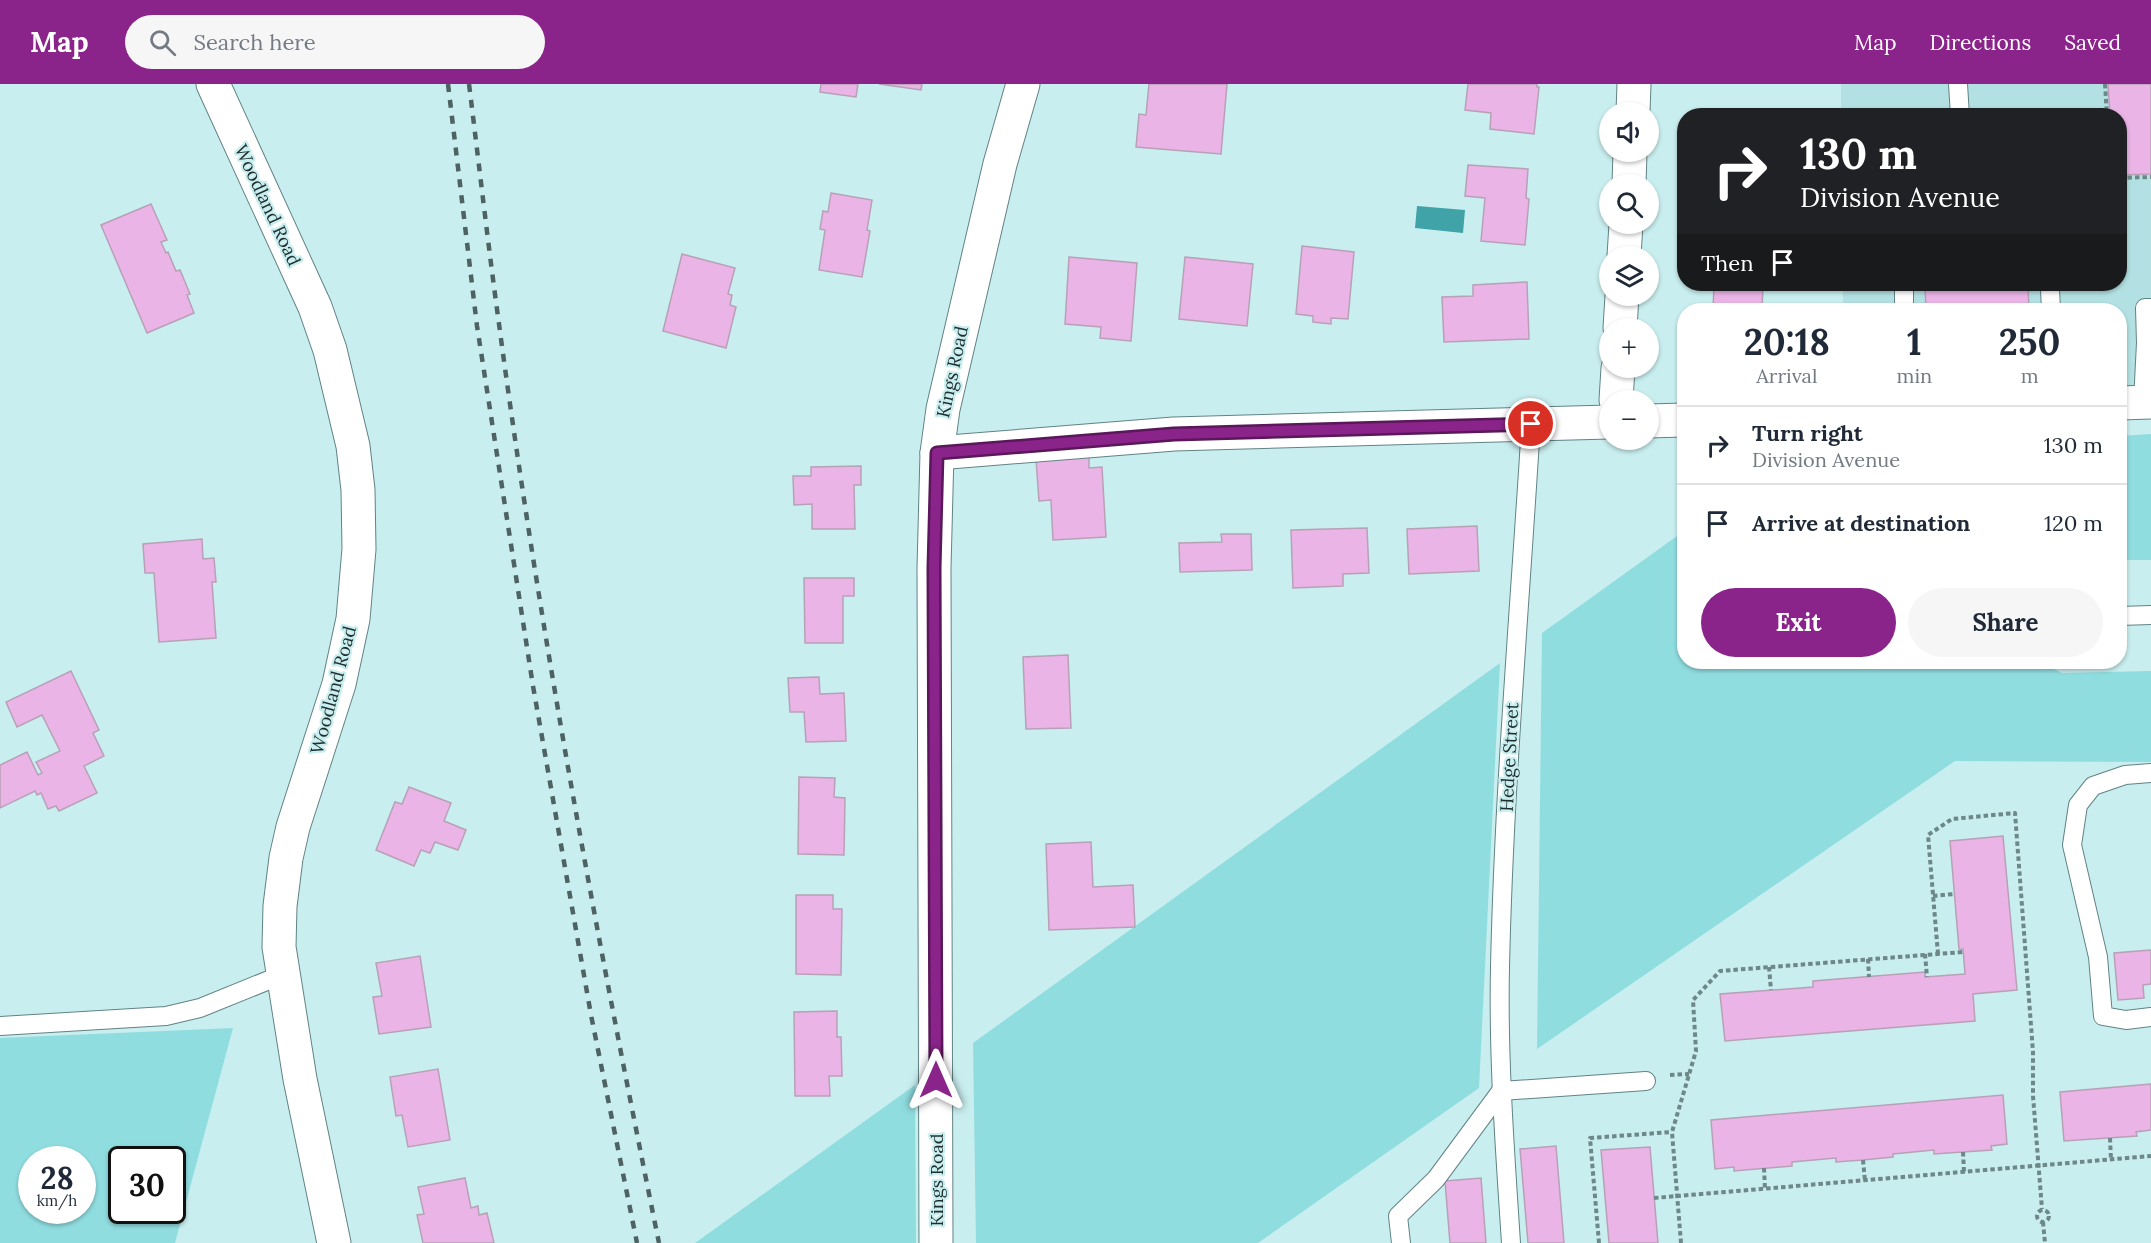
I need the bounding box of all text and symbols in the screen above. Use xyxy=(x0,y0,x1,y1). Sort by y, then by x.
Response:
search box xyxy=(125,15,545,69)
text: Map xyxy=(30,24,89,60)
icon: search xyxy=(146,26,179,59)
text: Search here xyxy=(194,28,316,56)
text: Map xyxy=(1854,29,1897,56)
text: Directions xyxy=(1930,29,2031,56)
text: Saved xyxy=(2064,29,2121,56)
map controls xyxy=(1599,102,1659,450)
button: sound xyxy=(1599,102,1659,162)
text: 130 m xyxy=(1800,127,1917,181)
icon: right xyxy=(1701,132,1779,210)
street label: Woodland Road xyxy=(230,141,306,270)
button: search xyxy=(1599,174,1659,234)
text: Division Avenue xyxy=(1800,180,2000,214)
button: layers xyxy=(1599,246,1659,306)
icon: arrive xyxy=(1766,246,1799,279)
text: Then xyxy=(1701,249,1754,277)
button: + xyxy=(1599,318,1659,378)
text: 20:18 xyxy=(1744,319,1830,365)
text: 1 xyxy=(1907,319,1922,365)
text: 250 xyxy=(1999,319,2060,365)
street label: Kings Road xyxy=(931,324,973,420)
text: Arrival xyxy=(1756,363,1817,388)
text: min xyxy=(1897,363,1932,388)
text: m xyxy=(2021,363,2039,388)
button: − xyxy=(1599,390,1659,450)
pin xyxy=(1505,398,1556,449)
icon: arrive xyxy=(1514,407,1547,440)
text: Turn right xyxy=(1752,419,1863,447)
icon: right xyxy=(1701,429,1734,462)
text: 130 m xyxy=(2044,431,2103,459)
text: Division Avenue xyxy=(1752,447,1900,472)
icon: arrive xyxy=(1701,507,1734,540)
text: Arrive at destination xyxy=(1752,509,1970,537)
text: 120 m xyxy=(2044,509,2103,537)
button: Exit xyxy=(1701,588,1896,657)
button: Share xyxy=(1908,588,2103,657)
street label: Woodland Road xyxy=(305,623,361,756)
street label: Hedge Street xyxy=(1495,702,1523,812)
position arrow xyxy=(904,1048,968,1112)
street label: Kings Road xyxy=(925,1133,948,1227)
speed limit sign: 30 xyxy=(108,1146,186,1224)
text: 28 xyxy=(40,1159,74,1197)
text: km/h xyxy=(37,1191,77,1210)

